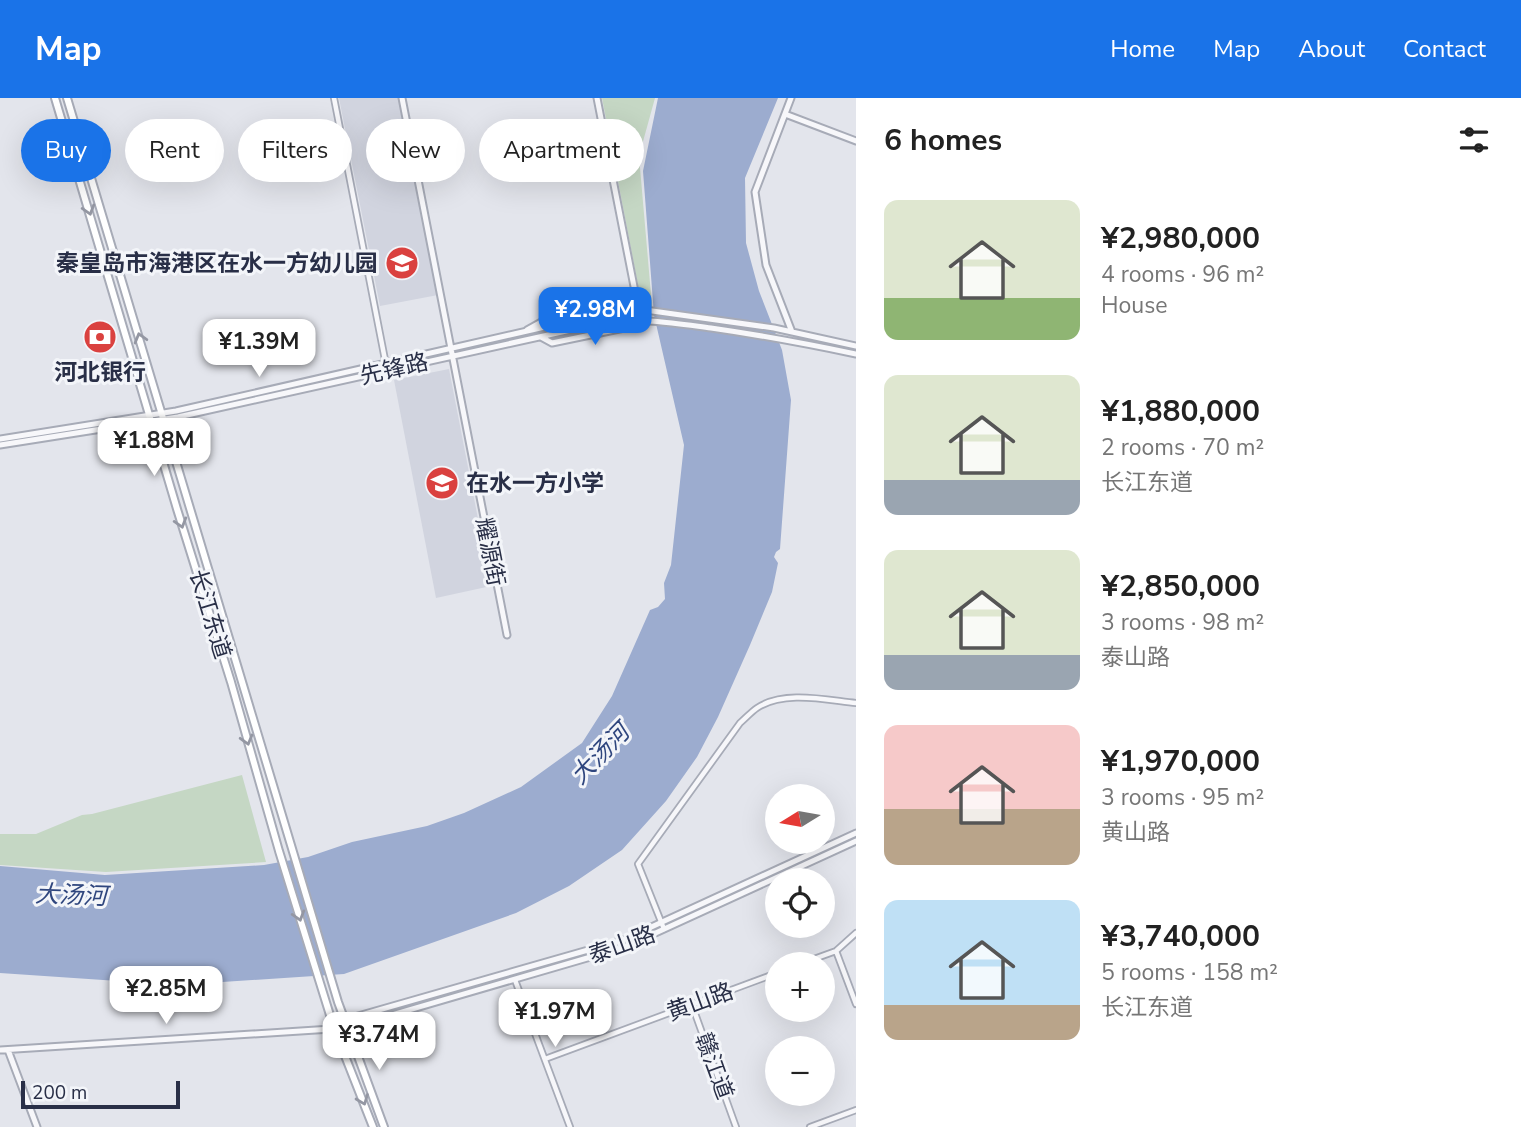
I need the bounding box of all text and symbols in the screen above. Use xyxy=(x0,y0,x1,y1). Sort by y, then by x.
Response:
text: Map xyxy=(35,27,102,72)
text: Home xyxy=(1110,33,1175,65)
text: Map xyxy=(1213,33,1260,65)
text: About xyxy=(1298,33,1365,65)
text: Contact xyxy=(1403,33,1486,65)
chip: Buy xyxy=(21,119,111,182)
chip: Rent xyxy=(125,119,224,182)
chip: Filters xyxy=(238,119,352,182)
chip: New xyxy=(366,119,465,182)
chip: Apartment xyxy=(479,119,644,182)
text: 6 homes xyxy=(884,120,1002,161)
icon: filters xyxy=(1455,121,1493,159)
one-way arrow xyxy=(80,204,95,216)
text: ¥2,980,000 xyxy=(1101,218,1260,259)
icon: home xyxy=(940,228,1024,312)
school or university icon: 秦皇岛市海港区在水一方幼儿园 xyxy=(383,244,421,282)
place label: 秦皇岛市海港区在水一方幼儿园 xyxy=(56,248,378,279)
text: 4 rooms · 96 m² xyxy=(1101,259,1264,290)
pin: ¥2.98M xyxy=(538,288,652,347)
text: House xyxy=(1101,290,1168,321)
text: ¥2.98M xyxy=(555,294,635,325)
bank icon: 河北银行 xyxy=(81,318,119,356)
pin: ¥1.39M xyxy=(202,320,316,379)
text: ¥1.39M xyxy=(219,326,299,357)
one-way arrow xyxy=(134,332,149,344)
street label: 先锋路 xyxy=(357,346,431,392)
place label: 河北银行 xyxy=(54,357,146,388)
text: ¥1,880,000 xyxy=(1101,391,1260,432)
icon: home xyxy=(940,403,1024,487)
pin: ¥1.88M xyxy=(97,418,211,478)
text: ¥1.88M xyxy=(114,425,194,456)
text: 2 rooms · 70 m² xyxy=(1101,432,1264,463)
school or university icon: 在水一方小学 xyxy=(423,464,461,502)
text: 长江东道 xyxy=(1101,467,1193,498)
place label: 在水一方小学 xyxy=(466,468,604,499)
street label: 耀源街 xyxy=(468,515,512,589)
one-way arrow xyxy=(173,516,187,528)
street label: 长江东道 xyxy=(182,565,238,663)
text: ¥2,850,000 xyxy=(1101,566,1260,607)
icon: home xyxy=(940,578,1024,662)
text: 3 rooms · 98 m² xyxy=(1101,607,1264,638)
text: 泰山路 xyxy=(1101,642,1170,673)
water label: 大汤河 xyxy=(563,714,639,791)
one-way arrow xyxy=(239,734,254,746)
text: ¥1,970,000 xyxy=(1101,741,1260,782)
icon: home xyxy=(940,753,1024,837)
text: 3 rooms · 95 m² xyxy=(1101,782,1264,813)
north arrow xyxy=(765,784,835,854)
map controls xyxy=(765,784,835,1106)
text: 黄山路 xyxy=(1101,817,1170,848)
button: locate xyxy=(765,868,835,938)
water label: 大汤河 xyxy=(34,878,112,912)
one-way arrow xyxy=(290,910,305,922)
text: ¥3,740,000 xyxy=(1101,916,1260,957)
street label: 泰山路 xyxy=(584,919,660,971)
icon: home xyxy=(940,928,1024,1012)
button: + xyxy=(765,952,835,1022)
text: 5 rooms · 158 m² xyxy=(1101,957,1278,988)
pin: ¥2.85M xyxy=(109,967,223,1026)
text: ¥2.85M xyxy=(126,973,206,1004)
street label: 黄山路 xyxy=(662,976,738,1028)
pin: ¥1.97M xyxy=(498,990,612,1049)
text: 长江东道 xyxy=(1101,992,1193,1023)
text: ¥1.97M xyxy=(515,996,595,1027)
pin: ¥3.74M xyxy=(322,1012,436,1072)
text: ¥3.74M xyxy=(339,1019,419,1050)
street label: 赣江道 xyxy=(688,1028,740,1104)
button: − xyxy=(765,1036,835,1106)
scale bar xyxy=(21,1078,180,1110)
text: 200 m xyxy=(32,1080,87,1106)
one-way arrow xyxy=(354,1094,368,1106)

